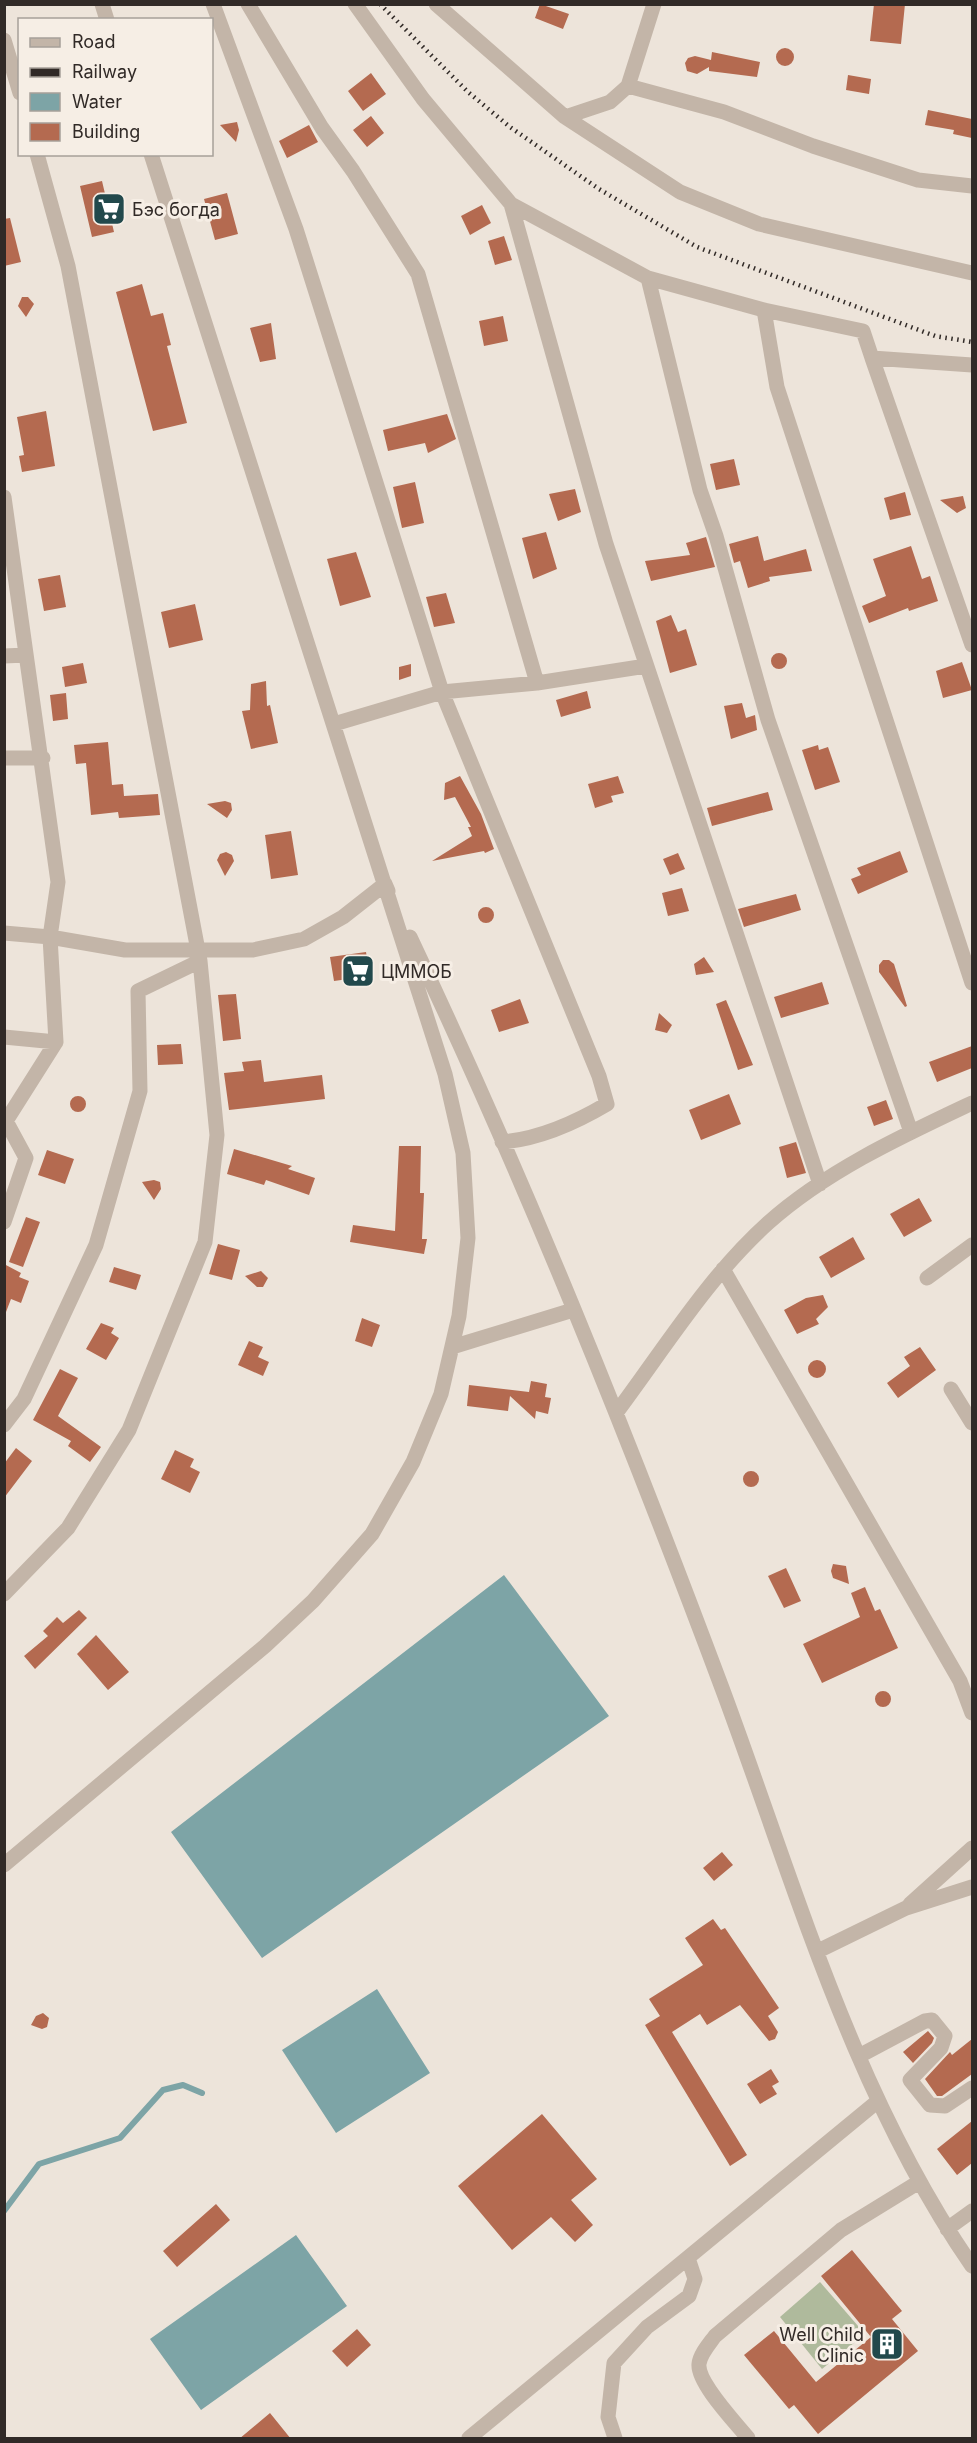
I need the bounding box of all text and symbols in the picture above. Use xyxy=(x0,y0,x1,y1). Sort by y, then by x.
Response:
legend xyxy=(18,18,213,156)
text: Road xyxy=(72,31,115,52)
text: Railway xyxy=(72,61,137,82)
text: Water xyxy=(72,91,122,112)
text: Building xyxy=(72,121,140,142)
supermarket icon: Бэс богда xyxy=(91,191,127,227)
place label: Бэс богда xyxy=(132,199,220,220)
supermarket icon: ЦММОБ xyxy=(340,953,376,989)
place label: ЦММОБ xyxy=(381,961,452,982)
place label: Well Child Clinic xyxy=(779,2324,864,2366)
building icon: Well Child Clinic xyxy=(869,2326,905,2362)

